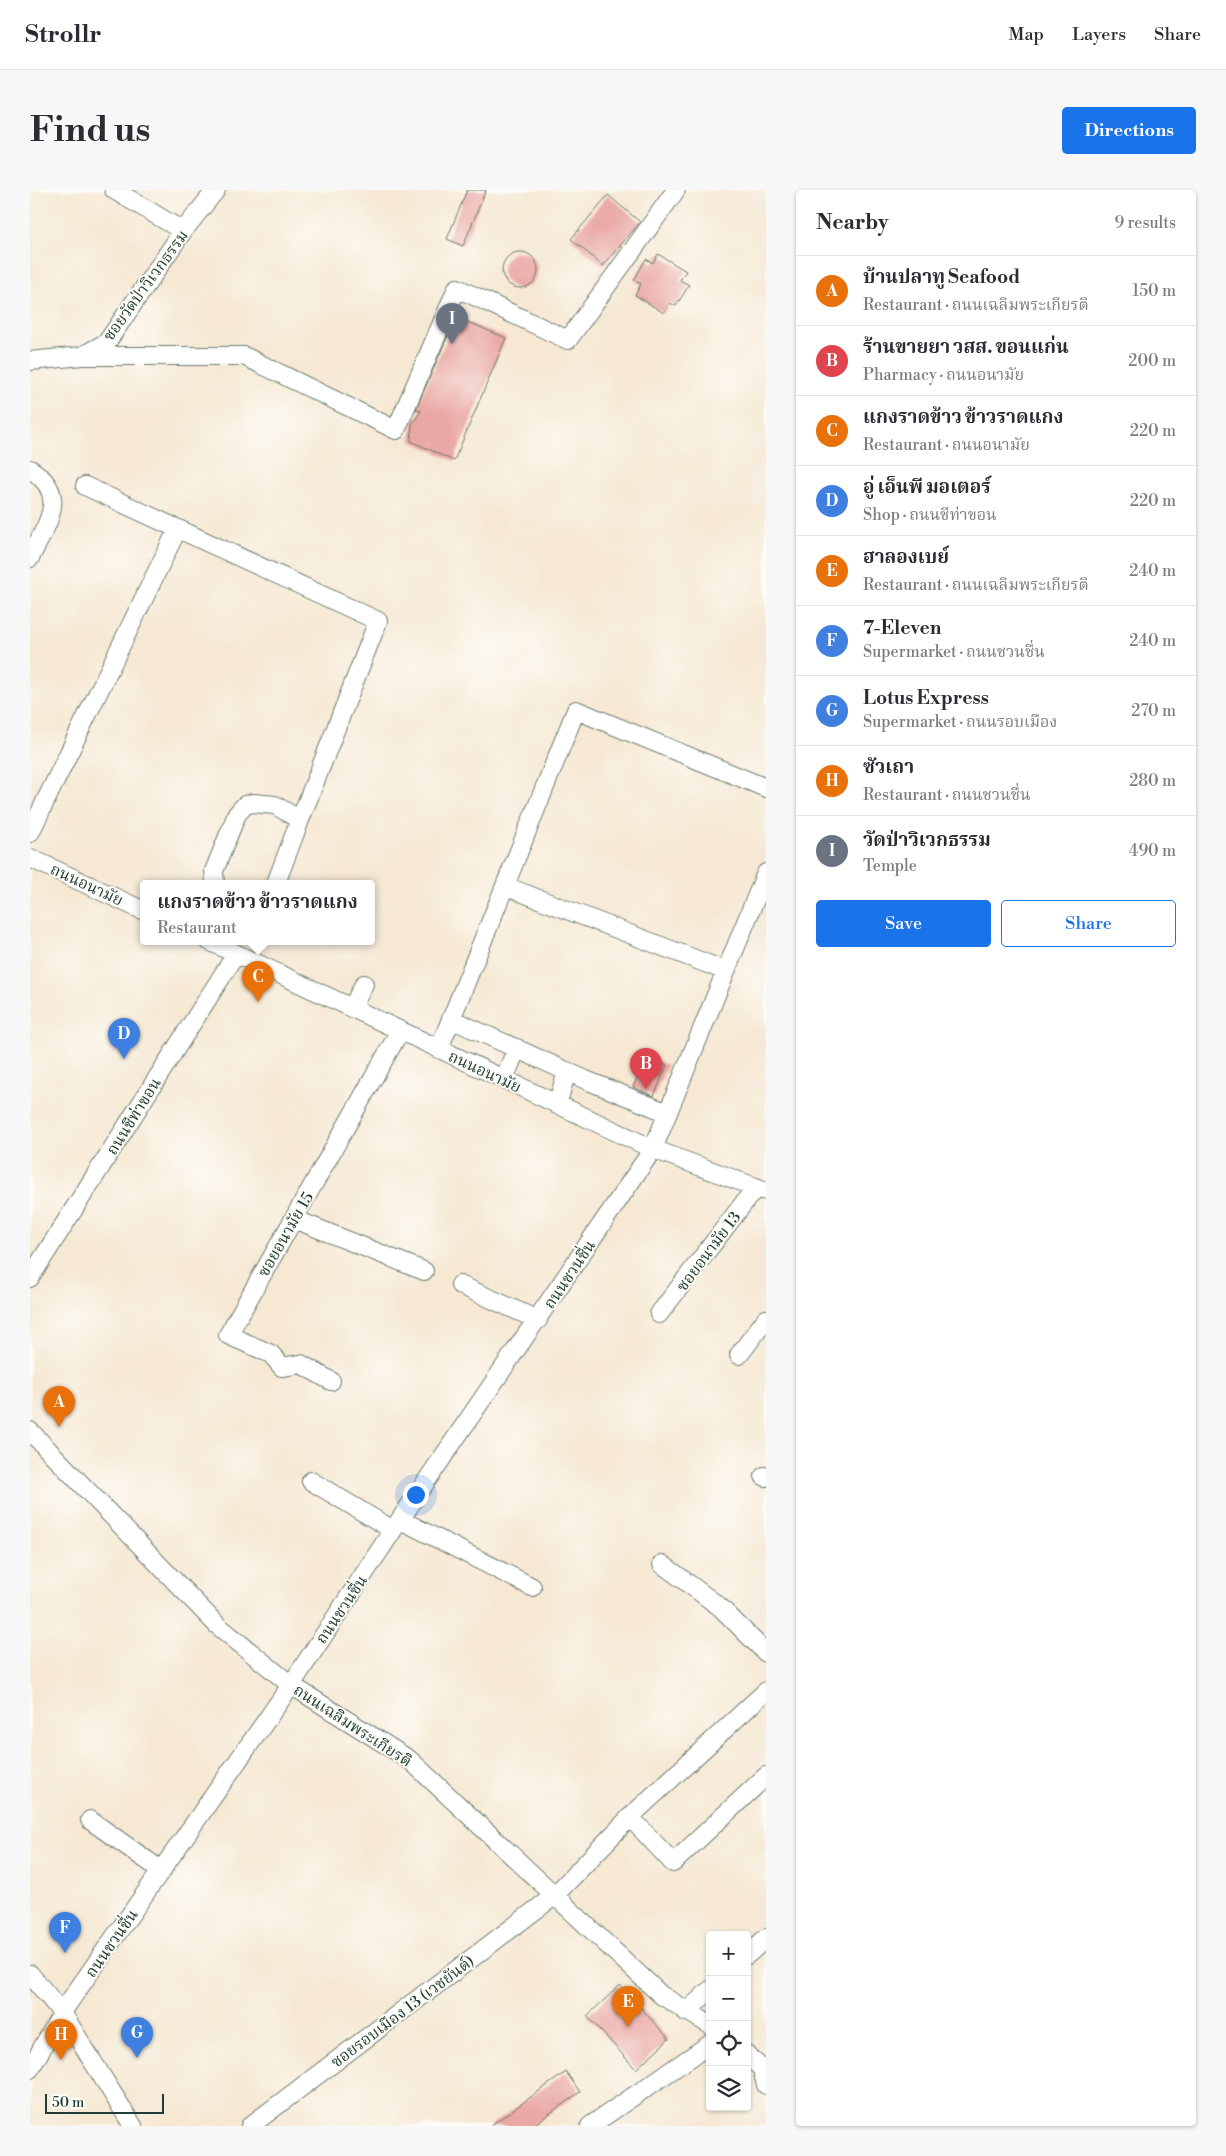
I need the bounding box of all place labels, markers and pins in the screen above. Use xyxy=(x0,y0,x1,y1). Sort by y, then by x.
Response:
pin: I xyxy=(436,303,468,344)
pin: C xyxy=(242,961,274,1002)
pin: D xyxy=(108,1018,140,1059)
pin: B xyxy=(630,1048,662,1089)
pin: A xyxy=(43,1386,75,1427)
pin: F xyxy=(49,1912,81,1953)
pin: E xyxy=(612,1986,644,2027)
pin: G xyxy=(121,2017,153,2058)
pin: H xyxy=(45,2019,77,2060)

